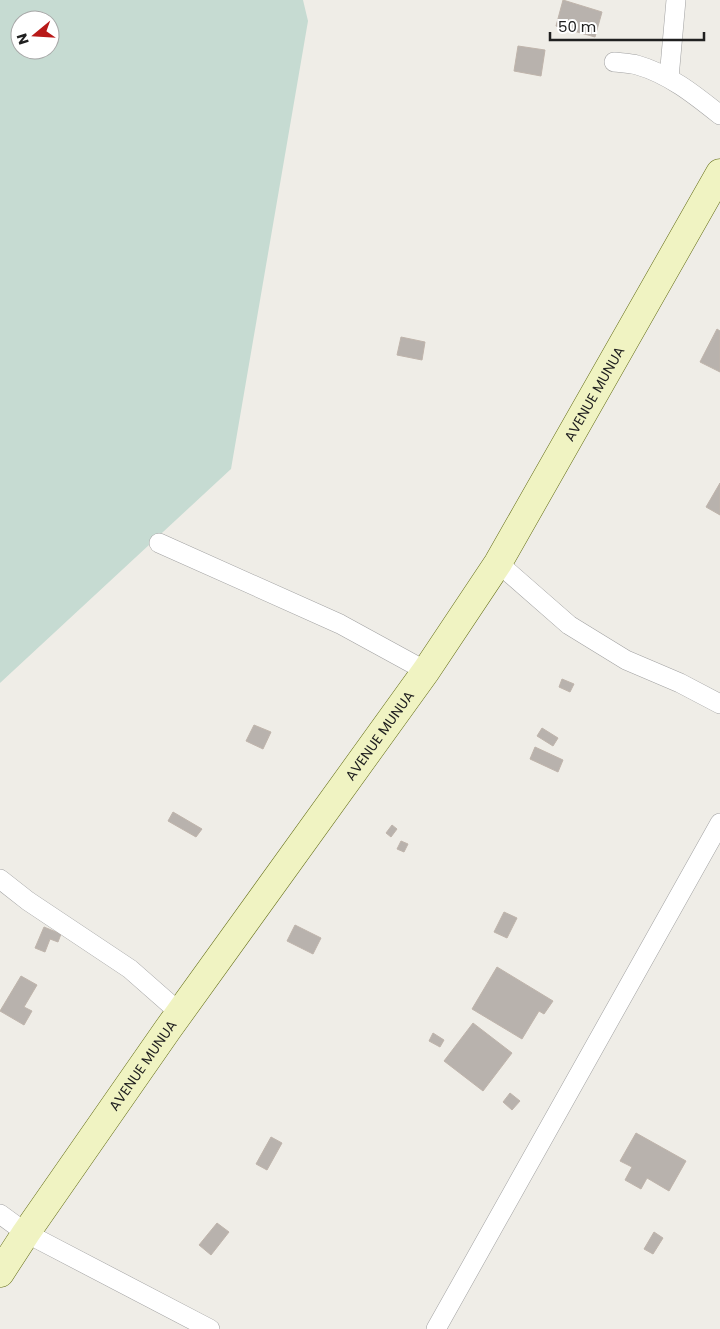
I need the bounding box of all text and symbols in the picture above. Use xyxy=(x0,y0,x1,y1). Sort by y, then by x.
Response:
north arrow xyxy=(10,10,60,60)
scale bar xyxy=(550,10,704,42)
text: 50 m xyxy=(558,16,596,37)
text: N xyxy=(11,31,34,47)
street label: AVENUE MUNUA xyxy=(559,343,629,445)
street label: AVENUE MUNUA xyxy=(340,686,419,785)
street label: AVENUE MUNUA xyxy=(104,1016,181,1115)

